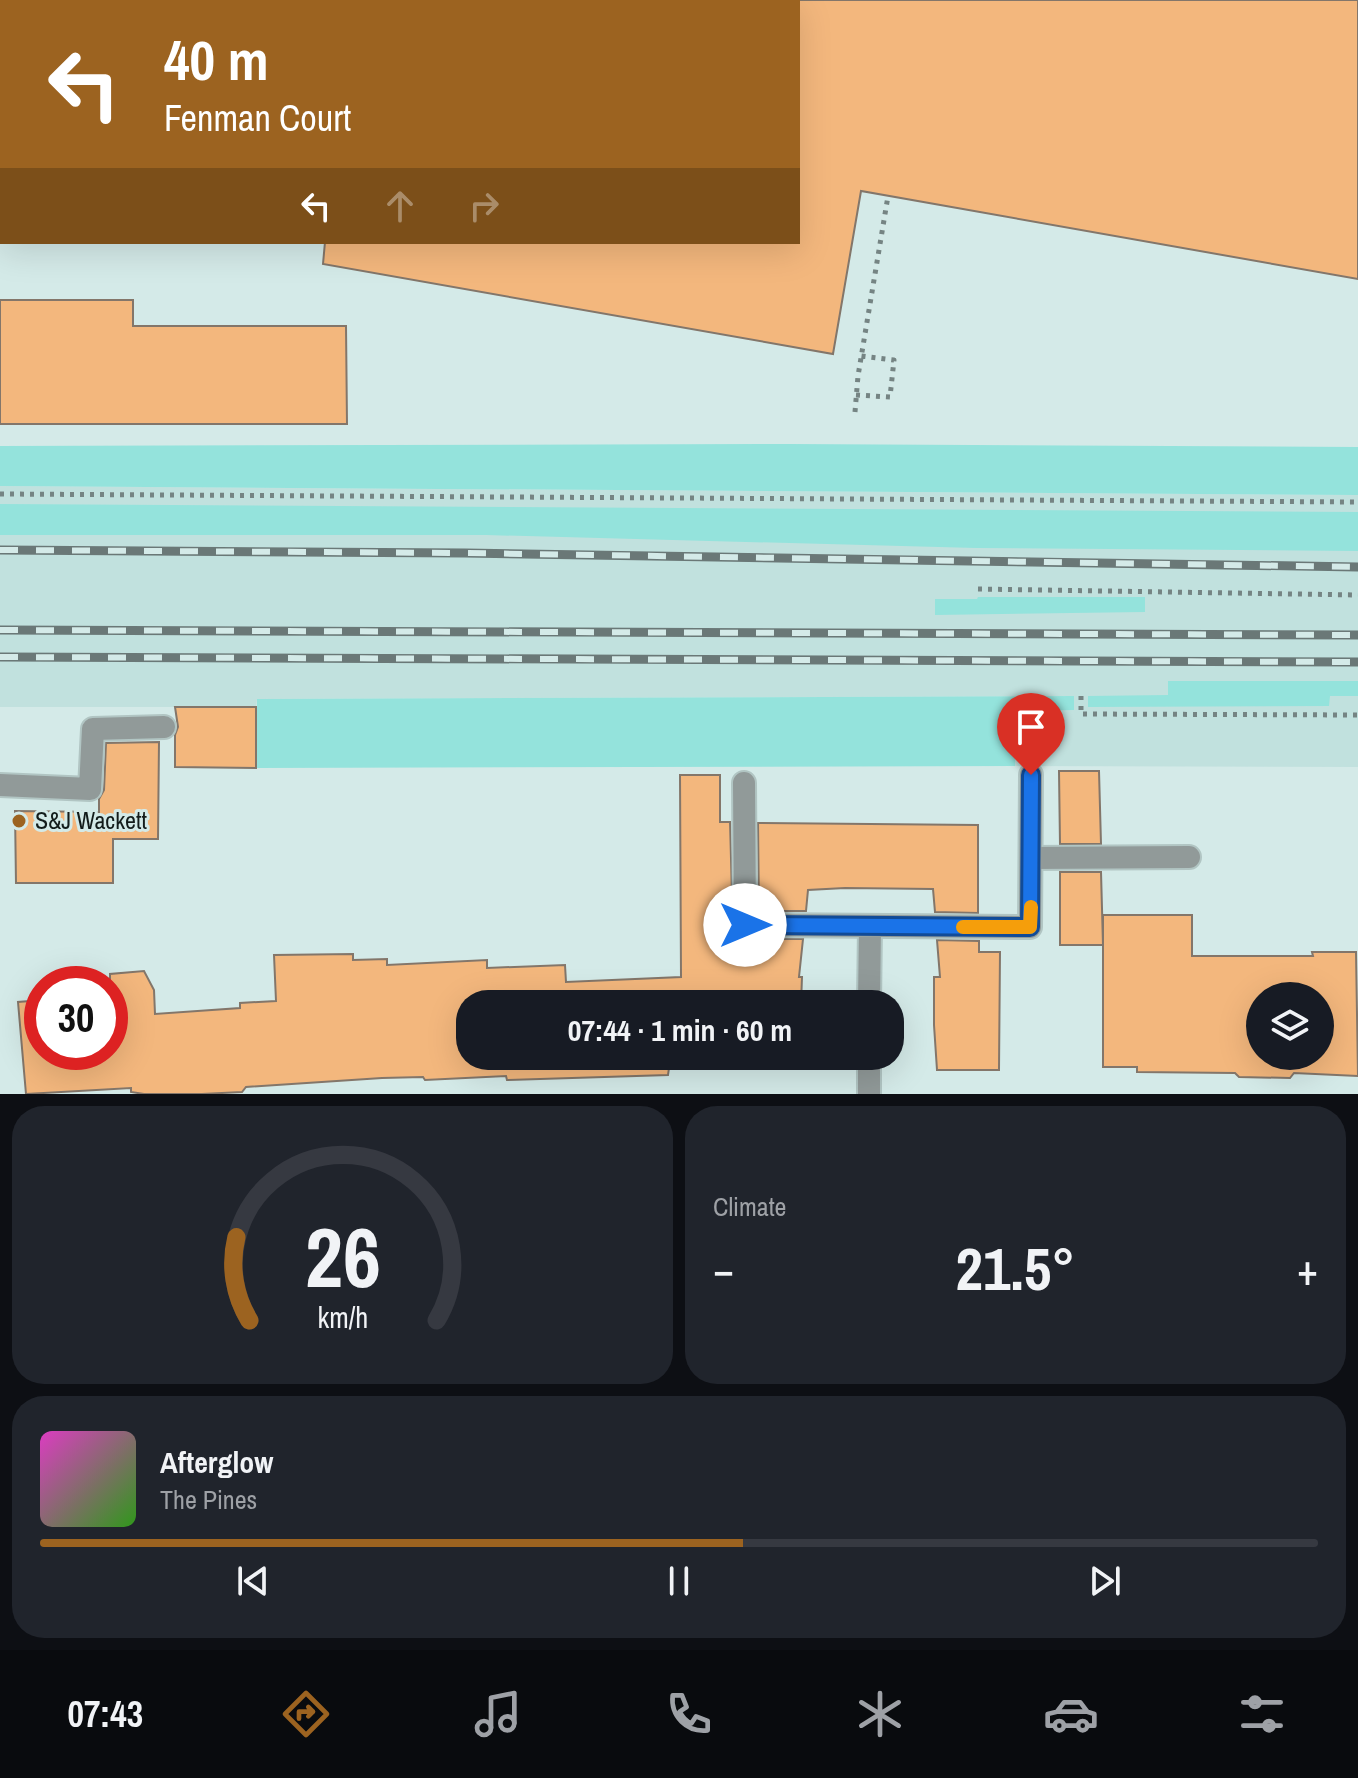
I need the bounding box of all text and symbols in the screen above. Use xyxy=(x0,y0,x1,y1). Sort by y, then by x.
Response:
text: 40 m xyxy=(164,22,269,97)
icon: left xyxy=(32,32,136,136)
text: Fenman Court xyxy=(164,94,351,142)
icon: left xyxy=(294,184,338,228)
icon: ahead xyxy=(378,184,422,228)
icon: right xyxy=(462,184,506,228)
pin xyxy=(997,693,1065,775)
icon: arrive xyxy=(1009,705,1053,749)
place label: S&J Wackett xyxy=(35,804,147,836)
marker: S&J Wackett xyxy=(10,812,28,830)
position arrow xyxy=(703,883,787,967)
speed limit sign: 30 xyxy=(24,966,128,1070)
map controls xyxy=(1246,982,1334,1070)
button: layers xyxy=(1246,982,1334,1070)
text: 07:44 · 1 min · 60 m xyxy=(568,1010,792,1050)
text: Climate xyxy=(713,1189,786,1224)
text: 26 xyxy=(305,1201,380,1313)
text: 21.5° xyxy=(956,1228,1075,1309)
text: − xyxy=(713,1239,734,1299)
text: + xyxy=(1297,1239,1318,1299)
text: km/h xyxy=(317,1298,368,1337)
text: Afterglow xyxy=(160,1442,273,1482)
text: The Pines xyxy=(160,1482,257,1517)
icon: previous xyxy=(231,1559,275,1603)
icon: pause xyxy=(657,1559,701,1603)
icon: next xyxy=(1083,1559,1127,1603)
icon: directions xyxy=(278,1686,334,1742)
icon: music xyxy=(470,1686,526,1742)
icon: phone xyxy=(661,1686,717,1742)
icon: climate xyxy=(852,1686,908,1742)
icon: car xyxy=(1043,1686,1099,1742)
icon: filters xyxy=(1234,1686,1290,1742)
text: 07:43 xyxy=(68,1690,143,1738)

